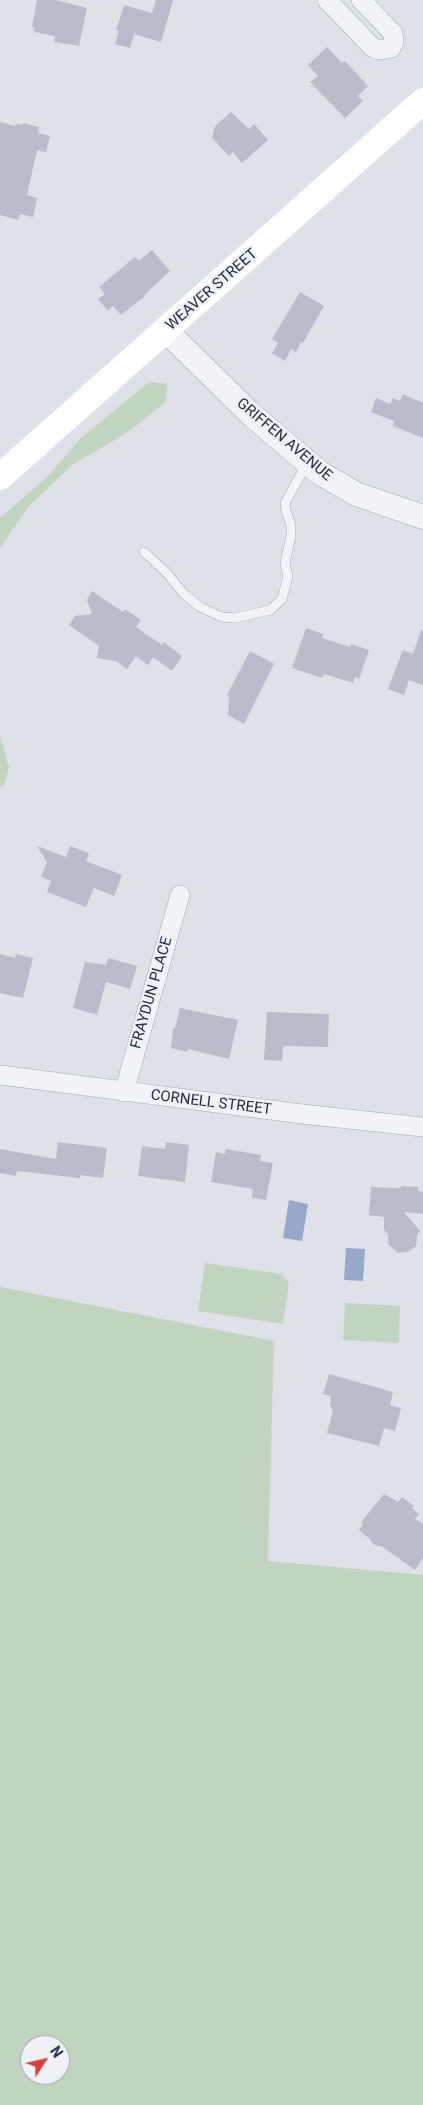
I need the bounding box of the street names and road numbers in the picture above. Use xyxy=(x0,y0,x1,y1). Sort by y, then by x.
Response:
street label: WEAVER STREET xyxy=(163,245,261,335)
street label: GRIFFEN AVENUE xyxy=(233,395,335,485)
street label: FRAYDUN PLACE xyxy=(127,935,177,1051)
street label: CORNELL STREET xyxy=(150,1087,272,1119)

